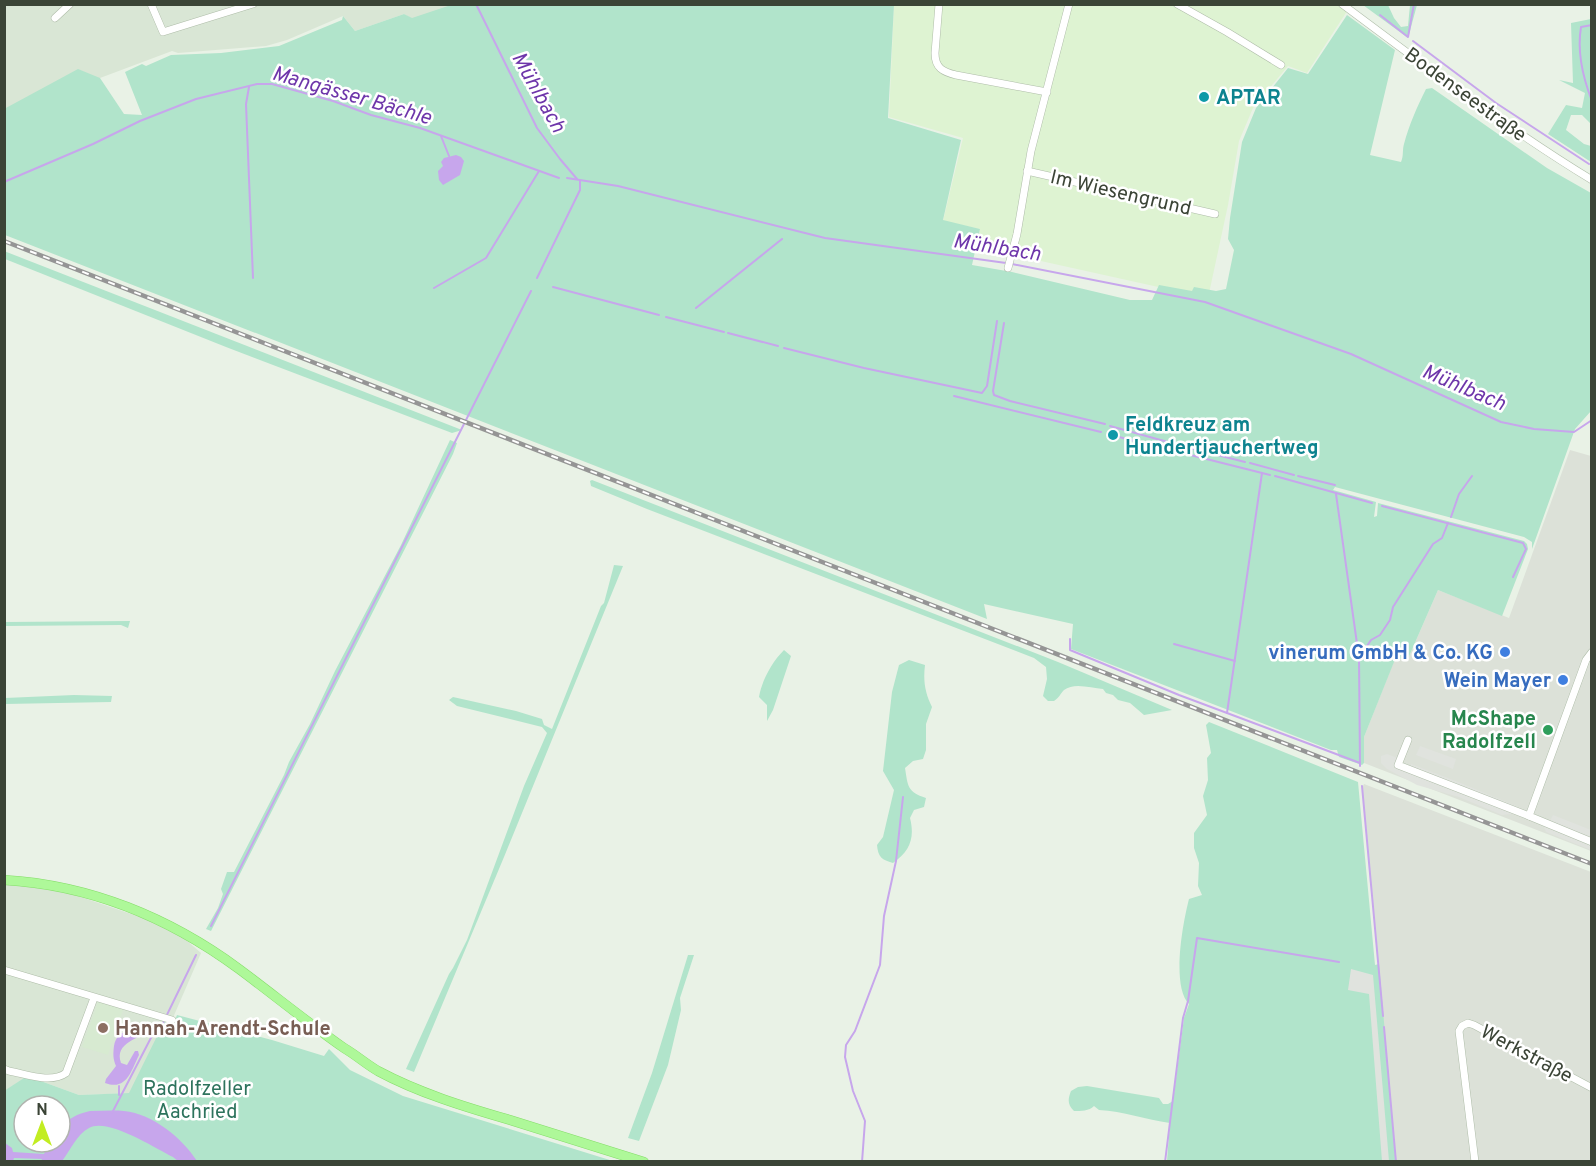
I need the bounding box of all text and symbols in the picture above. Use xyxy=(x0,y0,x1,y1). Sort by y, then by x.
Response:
street label: Bodenseestraße xyxy=(1399,43,1531,149)
water label: Mühlbach xyxy=(504,48,571,138)
water label: Mangässer Bächle xyxy=(269,61,435,132)
place label: APTAR xyxy=(1216,86,1281,112)
marker: APTAR xyxy=(1197,90,1211,104)
street label: Im Wiesengrund xyxy=(1047,165,1194,223)
water label: Mühlbach xyxy=(951,228,1043,269)
water label: Mühlbach xyxy=(1418,359,1510,418)
place label: Feldkreuz am Hundertjauchertweg xyxy=(1125,413,1319,462)
marker: Feldkreuz am Hundertjauchertweg xyxy=(1106,428,1120,442)
place label: vinerum GmbH & Co. KG xyxy=(1268,641,1493,667)
marker: vinerum GmbH & Co. KG xyxy=(1498,645,1512,659)
place label: Wein Mayer xyxy=(1443,669,1552,695)
marker: Wein Mayer xyxy=(1556,673,1570,687)
place label: McShape Radolfzell xyxy=(1442,707,1536,756)
marker: McShape Radolfzell xyxy=(1541,723,1555,737)
place label: Hannah-Arendt-Schule xyxy=(115,1017,331,1043)
street label: Werkstraße xyxy=(1475,1020,1577,1090)
marker: Hannah-Arendt-Schule xyxy=(96,1021,110,1035)
park label: Radolfzeller Aachried xyxy=(143,1077,251,1126)
north arrow xyxy=(12,1094,72,1154)
text: N xyxy=(36,1101,48,1121)

